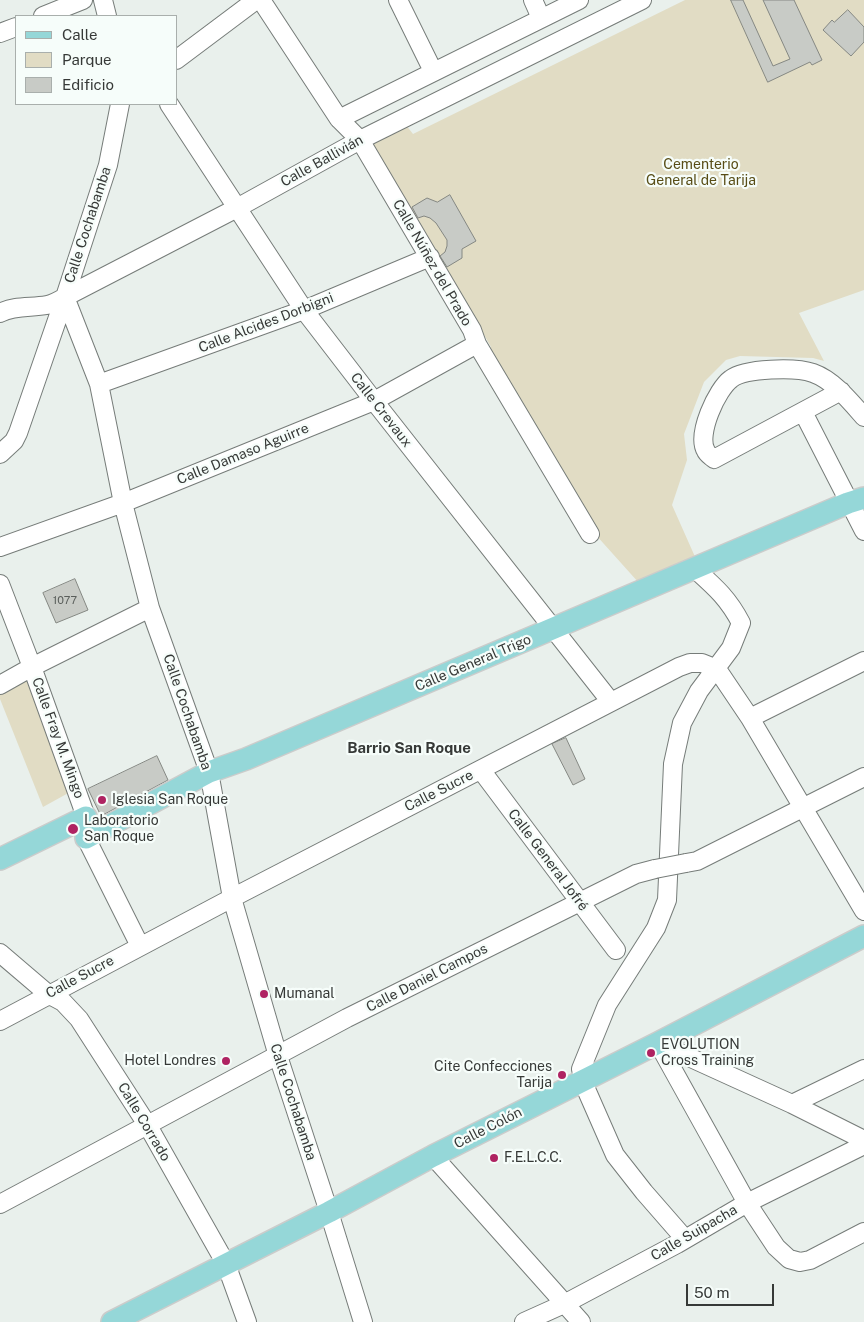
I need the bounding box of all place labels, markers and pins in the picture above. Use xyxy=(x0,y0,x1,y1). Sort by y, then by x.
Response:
place label: Iglesia San Roque xyxy=(112,792,228,808)
marker: Iglesia San Roque xyxy=(96,794,108,806)
place label: Laboratorio San Roque xyxy=(84,813,159,846)
marker: Laboratorio San Roque xyxy=(66,822,80,836)
place label: Mumanal xyxy=(274,986,334,1002)
marker: Mumanal xyxy=(258,988,270,1000)
place label: EVOLUTION Cross Training xyxy=(661,1037,754,1070)
marker: EVOLUTION Cross Training xyxy=(645,1047,657,1059)
place label: Hotel Londres xyxy=(124,1053,216,1069)
marker: Hotel Londres xyxy=(220,1055,232,1067)
place label: Cite Confecciones Tarija xyxy=(434,1059,552,1092)
marker: Cite Confecciones Tarija xyxy=(556,1069,568,1081)
place label: F.E.L.C.C. xyxy=(504,1150,562,1166)
marker: F.E.L.C.C. xyxy=(488,1152,500,1164)

